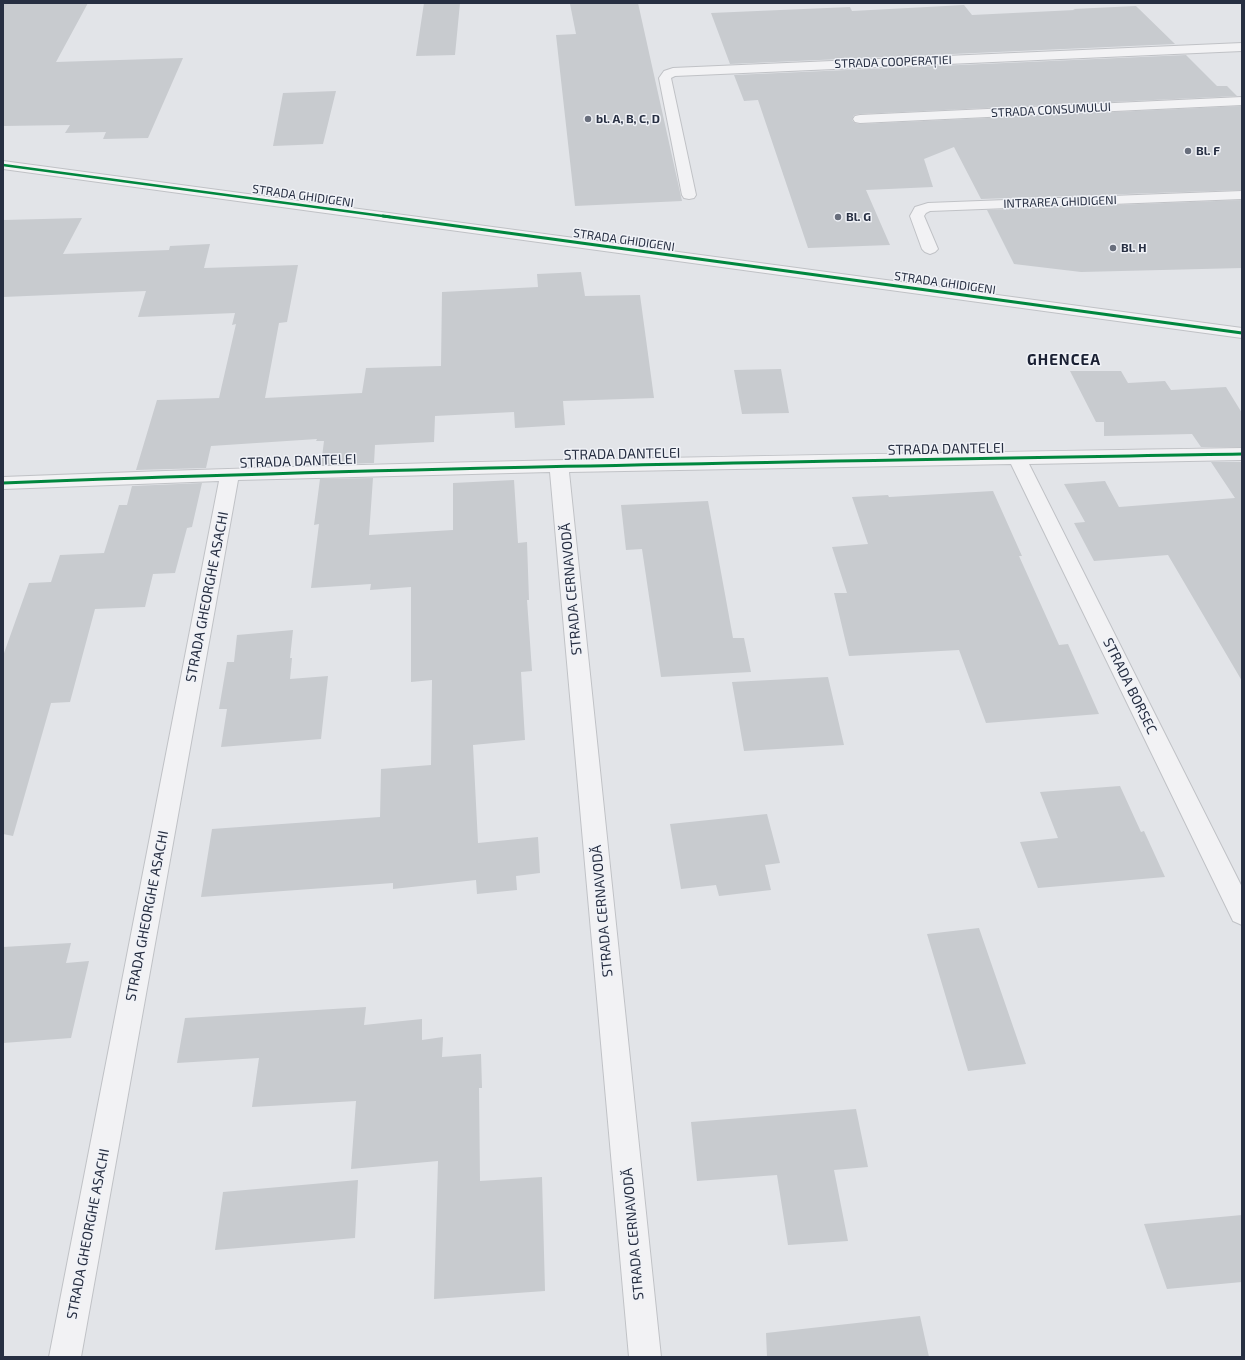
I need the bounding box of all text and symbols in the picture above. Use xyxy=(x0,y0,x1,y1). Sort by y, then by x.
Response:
street label: STRADA COOPERAȚIEI xyxy=(834,53,952,71)
street label: STRADA CONSUMULUI xyxy=(991,100,1111,120)
place label: bl. A, B, C, D xyxy=(596,112,660,126)
marker: bl. A, B, C, D xyxy=(583,114,593,124)
place label: Bl. F xyxy=(1196,144,1220,158)
marker: Bl. F xyxy=(1183,146,1193,156)
street label: STRADA GHIDIGENI xyxy=(251,182,355,210)
street label: INTRAREA GHIDIGENI xyxy=(1003,193,1117,211)
place label: Bl. G xyxy=(846,210,871,224)
marker: Bl. G xyxy=(833,212,843,222)
street label: STRADA GHIDIGENI xyxy=(572,226,676,254)
place label: Bl. H xyxy=(1121,241,1146,255)
marker: Bl. H xyxy=(1108,243,1118,253)
street label: STRADA GHIDIGENI xyxy=(893,269,997,297)
district label: GHENCEA xyxy=(1027,351,1101,369)
street label: STRADA DANTELEI xyxy=(887,440,1005,458)
street label: STRADA DANTELEI xyxy=(563,445,681,463)
street label: STRADA DANTELEI xyxy=(239,451,357,471)
street label: STRADA GHEORGHE ASACHI xyxy=(182,510,232,684)
street label: STRADA CERNAVODĂ xyxy=(557,522,585,656)
street label: STRADA BORSEC xyxy=(1100,635,1160,737)
street label: STRADA GHEORGHE ASACHI xyxy=(122,829,172,1003)
street label: STRADA CERNAVODĂ xyxy=(588,844,616,978)
street label: STRADA GHEORGHE ASACHI xyxy=(63,1147,113,1321)
street label: STRADA CERNAVODĂ xyxy=(619,1167,647,1301)

